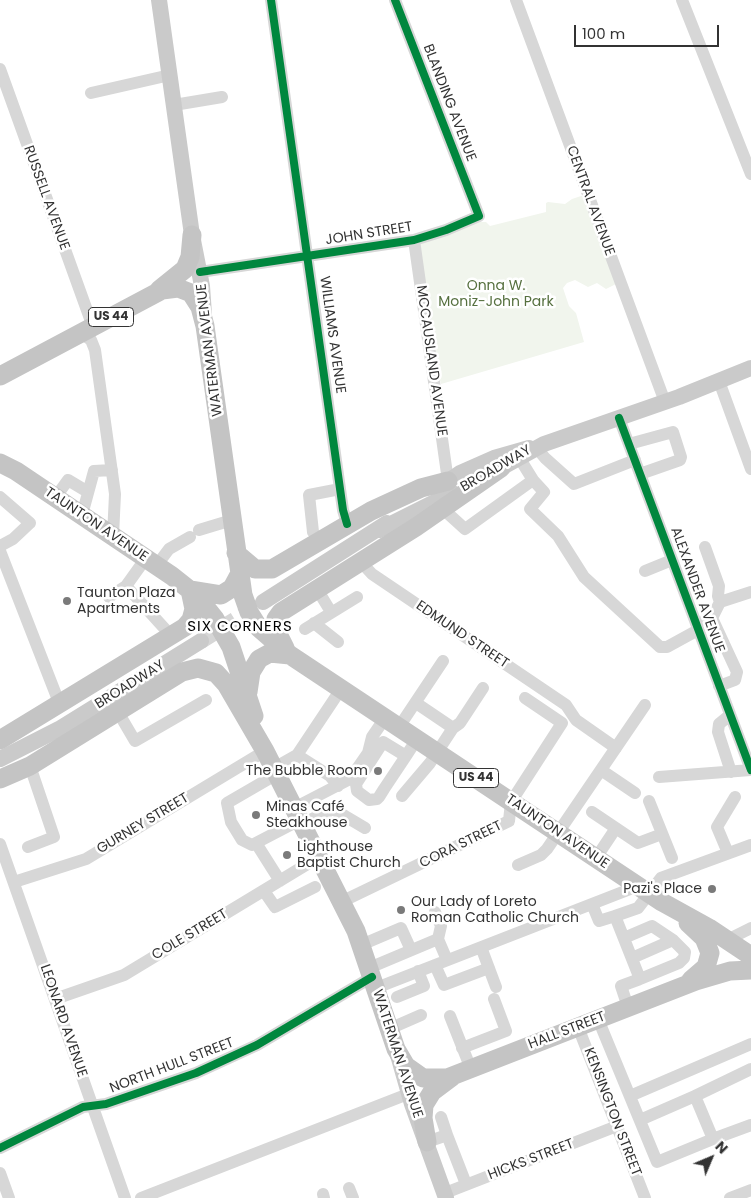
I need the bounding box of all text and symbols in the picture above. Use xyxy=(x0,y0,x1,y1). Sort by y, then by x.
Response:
scale bar xyxy=(576,15,721,47)
text: 100 m xyxy=(582,23,625,44)
street label: BLANDING AVENUE xyxy=(419,42,479,164)
street label: RUSSELL AVENUE xyxy=(19,143,73,253)
street label: CENTRAL AVENUE xyxy=(562,144,618,258)
street label: JOHN STREET xyxy=(324,219,414,249)
street label: WILLIAMS AVENUE xyxy=(315,275,349,395)
park label: Onna W. Moniz-John Park xyxy=(438,278,554,310)
street label: WATERMAN AVENUE xyxy=(193,282,227,418)
street label: MCCAUSLAND AVENUE xyxy=(412,284,450,438)
road number: US 44 xyxy=(88,308,134,326)
street label: BROADWAY xyxy=(458,442,534,496)
street label: TAUNTON AVENUE xyxy=(41,484,151,566)
street label: ALEXANDER AVENUE xyxy=(666,525,728,655)
place label: Taunton Plaza Apartments xyxy=(77,585,176,618)
marker: Taunton Plaza Apartments xyxy=(61,595,73,607)
street label: EDMUND STREET xyxy=(412,598,512,672)
district label: SIX CORNERS xyxy=(186,618,294,636)
street label: BROADWAY xyxy=(92,657,168,713)
place label: The Bubble Room xyxy=(246,763,368,779)
marker: The Bubble Room xyxy=(372,765,384,777)
road number: US 44 xyxy=(454,768,498,788)
street label: GURNEY STREET xyxy=(94,790,192,858)
street label: TAUNTON AVENUE xyxy=(502,791,612,873)
place label: Minas Café Steakhouse xyxy=(266,799,348,832)
marker: Minas Café Steakhouse xyxy=(250,809,262,821)
street label: CORA STREET xyxy=(417,818,505,872)
place label: Lighthouse Baptist Church xyxy=(297,839,401,872)
marker: Lighthouse Baptist Church xyxy=(281,849,293,861)
place label: Pazi's Place xyxy=(623,881,702,897)
marker: Pazi's Place xyxy=(706,883,718,895)
place label: Our Lady of Loreto Roman Catholic Church xyxy=(411,894,579,926)
marker: Our Lady of Loreto Roman Catholic Church xyxy=(395,904,407,916)
street label: COLE STREET xyxy=(149,906,231,964)
street label: LEONARD AVENUE xyxy=(36,962,90,1080)
street label: WATERMAN AVENUE xyxy=(368,988,426,1120)
street label: HALL STREET xyxy=(526,1009,608,1053)
street label: NORTH HULL STREET xyxy=(108,1035,236,1097)
street label: KENSINGTON STREET xyxy=(580,1045,644,1179)
north arrow xyxy=(686,1133,736,1183)
street label: HICKS STREET xyxy=(486,1136,576,1184)
text: N xyxy=(711,1137,732,1158)

